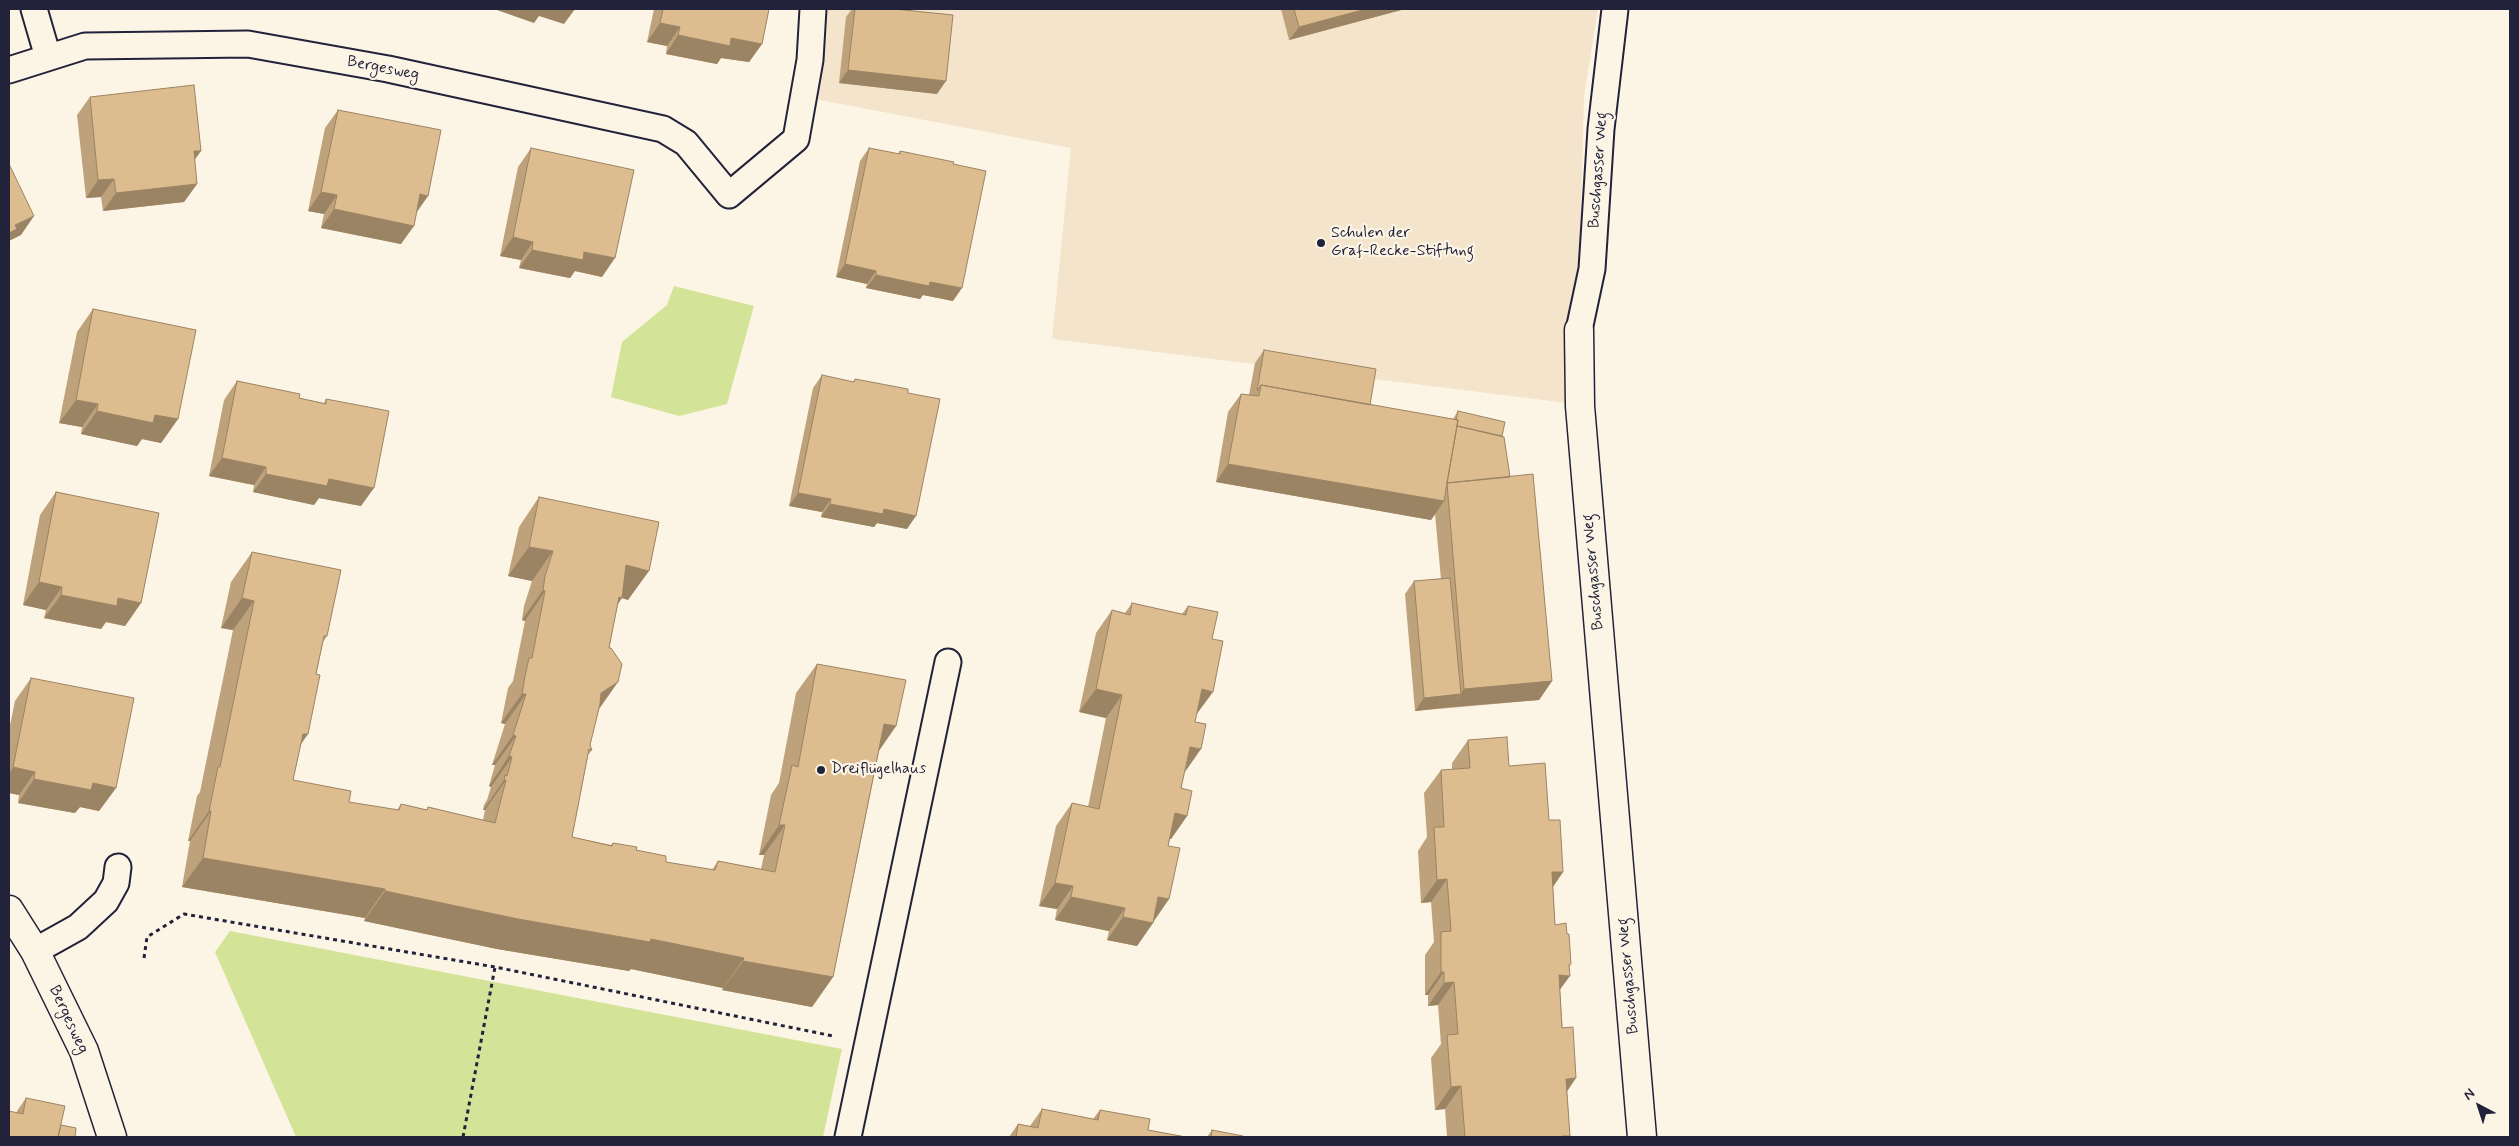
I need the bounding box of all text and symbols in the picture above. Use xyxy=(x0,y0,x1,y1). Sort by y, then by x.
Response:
street label: Bergesweg xyxy=(345,53,421,85)
street label: Buschgasser Weg xyxy=(1585,111,1613,229)
place label: Schulen der Graf-Recke-Stiftung xyxy=(1331,224,1474,262)
marker: Schulen der Graf-Recke-Stiftung xyxy=(1315,237,1327,249)
street label: Buschgasser Weg xyxy=(1579,513,1609,631)
place label: Dreiflügelhaus xyxy=(831,760,926,780)
marker: Dreiflügelhaus xyxy=(815,764,827,776)
street label: Buschgasser Weg xyxy=(1614,917,1644,1035)
street label: Bergesweg xyxy=(44,983,92,1057)
north arrow xyxy=(2454,1081,2504,1131)
text: N xyxy=(2460,1085,2479,1104)

